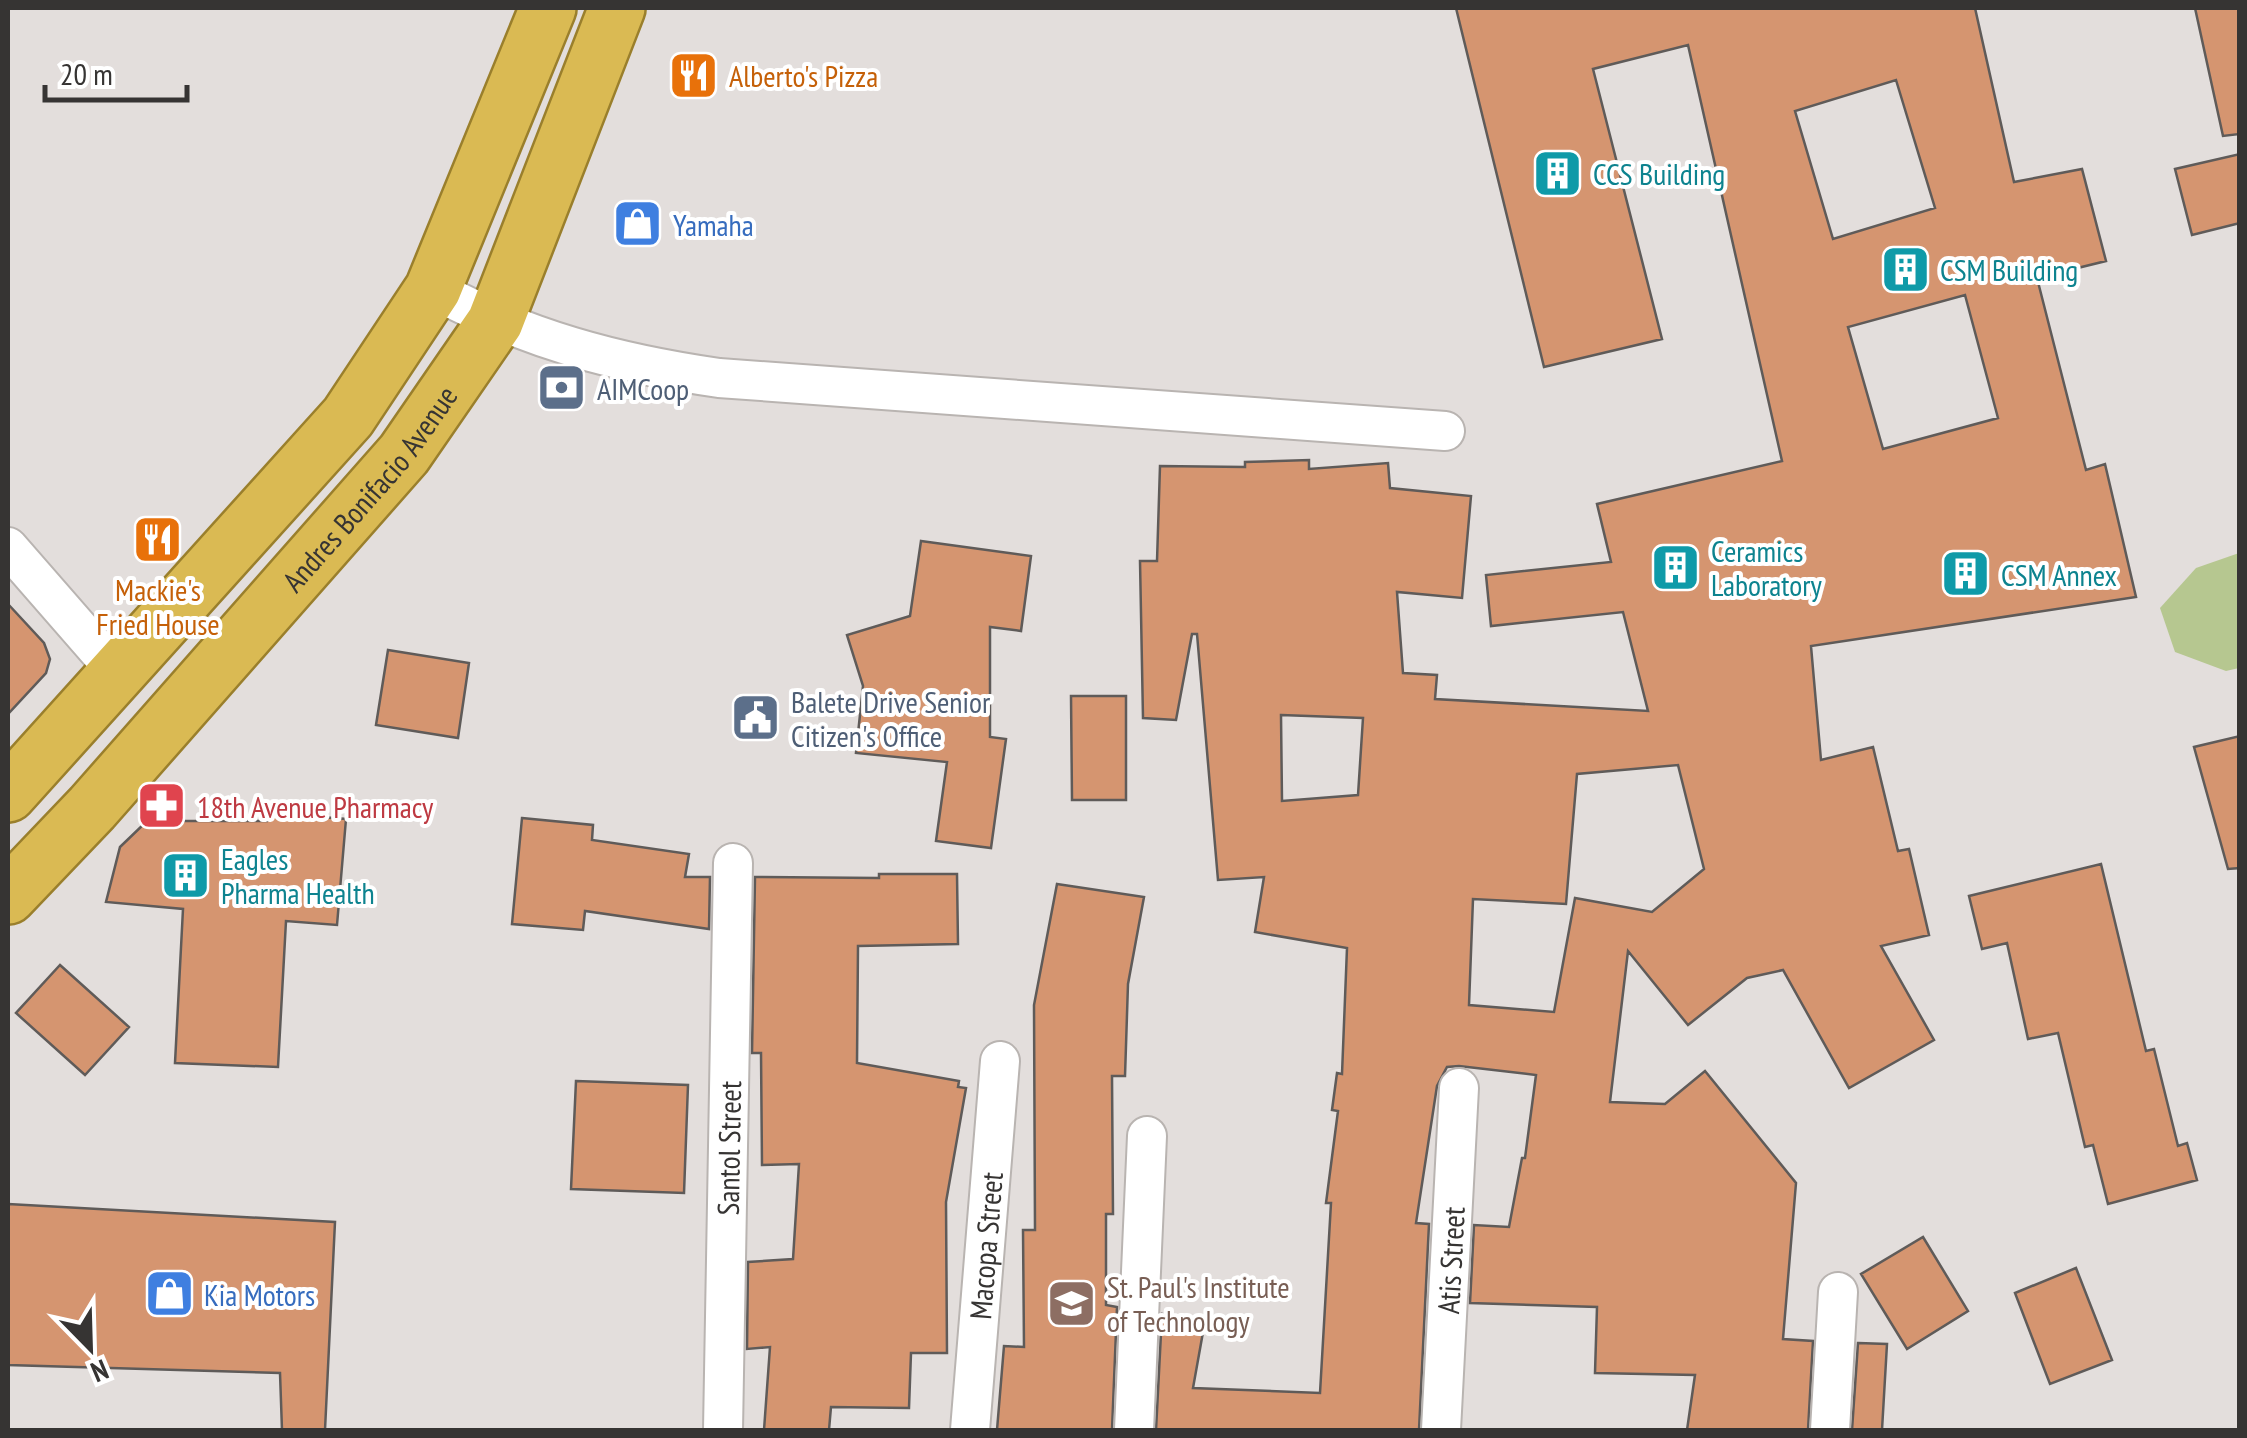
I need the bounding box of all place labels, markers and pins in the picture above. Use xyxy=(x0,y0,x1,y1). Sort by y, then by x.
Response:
restaurant icon: Alberto's Pizza xyxy=(668,49,720,101)
place label: Alberto's Pizza xyxy=(729,56,878,95)
building icon: CCS Building xyxy=(1532,147,1584,199)
place label: CCS Building xyxy=(1593,154,1725,193)
shop icon: Yamaha xyxy=(612,198,664,250)
place label: Yamaha xyxy=(673,205,754,244)
building icon: CSM Building xyxy=(1879,243,1931,295)
place label: CSM Building xyxy=(1940,250,2078,289)
bank icon: AIMCoop xyxy=(536,362,588,414)
place label: AIMCoop xyxy=(597,369,689,408)
restaurant icon: Mackie's Fried House xyxy=(132,514,184,566)
place label: Ceramics Laboratory xyxy=(1711,531,1822,604)
building icon: Ceramics Laboratory xyxy=(1650,541,1702,593)
building icon: CSM Annex xyxy=(1940,548,1992,600)
place label: CSM Annex xyxy=(2001,555,2117,594)
place label: Mackie's Fried House xyxy=(96,570,220,643)
place label: Balete Drive Senior Citizen's Office xyxy=(791,682,991,755)
public building icon: Balete Drive Senior Citizen's Office xyxy=(730,692,782,744)
pharmacy icon: 18th Avenue Pharmacy xyxy=(136,780,188,832)
place label: 18th Avenue Pharmacy xyxy=(197,787,434,826)
place label: Eagles Pharma Health xyxy=(221,839,375,912)
building icon: Eagles Pharma Health xyxy=(160,849,212,901)
place label: St. Paul's Institute of Technology xyxy=(1107,1267,1290,1340)
shop icon: Kia Motors xyxy=(143,1268,195,1320)
place label: Kia Motors xyxy=(204,1275,315,1314)
school or university icon: St. Paul's Institute of Technology xyxy=(1046,1277,1098,1329)

